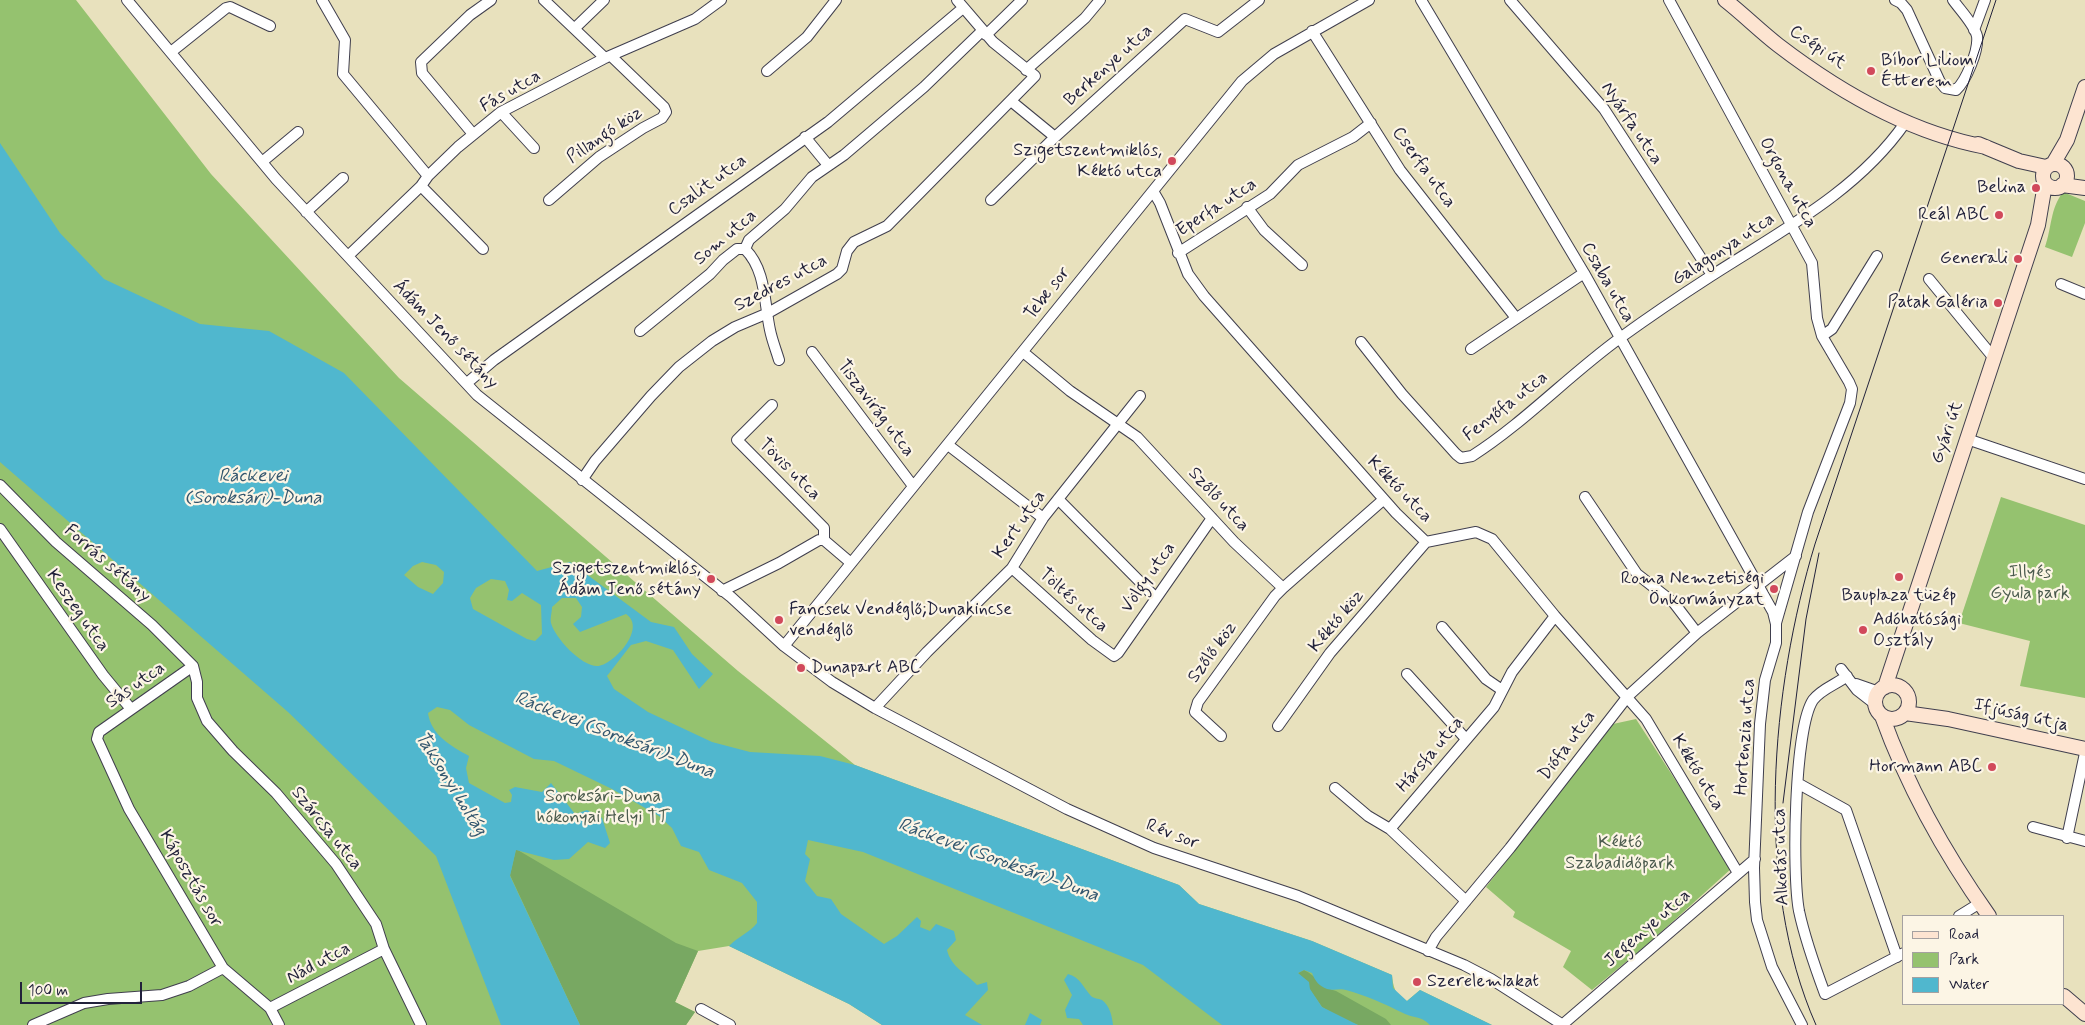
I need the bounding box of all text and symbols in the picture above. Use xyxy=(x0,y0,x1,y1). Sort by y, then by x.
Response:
street label: Berkenye utca xyxy=(1060,20,1158,112)
street label: Csépi út xyxy=(1785,21,1849,75)
place label: Bíbor Liliom Étterem xyxy=(1881,50,1974,92)
marker: Bíbor Liliom Étterem xyxy=(1865,65,1877,77)
street label: Fás utca xyxy=(477,66,545,118)
street label: Nyárfa utca xyxy=(1595,79,1667,169)
street label: Pillangó köz xyxy=(563,103,647,169)
street label: Cserfa utca xyxy=(1386,123,1460,213)
street label: Orgona utca xyxy=(1753,134,1821,232)
place label: Szigetszentmiklós, Kéktó utca xyxy=(1013,140,1162,182)
street label: Csalit utca xyxy=(665,150,751,222)
marker: Szigetszentmiklós, Kéktó utca xyxy=(1166,155,1178,167)
street label: Eperfa utca xyxy=(1173,174,1261,242)
place label: Belina xyxy=(1977,177,2026,199)
marker: Belina xyxy=(2030,182,2042,194)
place label: Reál ABC xyxy=(1918,204,1989,226)
street label: Som utca xyxy=(690,205,762,271)
street label: Galagonya utca xyxy=(1669,209,1779,291)
marker: Reál ABC xyxy=(1993,209,2005,221)
street label: Csaba utca xyxy=(1575,239,1639,327)
place label: Generali xyxy=(1940,248,2008,270)
street label: Szedres utca xyxy=(731,250,831,318)
marker: Generali xyxy=(2012,253,2024,265)
street label: Tebe sor xyxy=(1021,263,1075,325)
street label: Ádám Jenő sétány xyxy=(388,276,502,394)
place label: Patak Galéria xyxy=(1888,292,1988,314)
marker: Patak Galéria xyxy=(1992,297,2004,309)
street label: Tiszavirág utca xyxy=(832,356,918,462)
street label: Fenyőfa utca xyxy=(1459,367,1553,447)
street label: Gyári út xyxy=(1927,399,1969,467)
street label: Tövis utca xyxy=(753,434,825,506)
street label: Kéktó utca xyxy=(1362,452,1436,528)
street label: Szőlő utca xyxy=(1183,463,1253,537)
water label: Ráckevei (Soroksári)-Duna xyxy=(184,466,322,510)
street label: Kert utca xyxy=(989,487,1051,563)
street label: Forrás sétány xyxy=(59,521,155,607)
street label: Völgy utca xyxy=(1117,539,1181,617)
place label: Szigetszentmiklós, Ádám Jenő sétány xyxy=(552,558,701,600)
park label: Illyés Gyula park xyxy=(1990,562,2070,604)
street label: Töltés utca xyxy=(1034,564,1112,638)
street label: Keszeg utca xyxy=(41,566,113,656)
place label: Roma Nemzetiségi Önkormányzat xyxy=(1621,568,1764,610)
marker: Bauplaza tüzép xyxy=(1893,571,1905,583)
marker: Szigetszentmiklós, Ádám Jenő sétány xyxy=(705,573,717,585)
marker: Roma Nemzetiségi Önkormányzat xyxy=(1768,583,1780,595)
place label: Bauplaza tüzép xyxy=(1842,585,1956,607)
street label: Kéktó köz xyxy=(1305,586,1369,658)
place label: Fancsek Vendéglő;Dunakincse vendéglő xyxy=(789,599,1012,642)
place label: Adóhatósági Osztály xyxy=(1873,609,1961,652)
marker: Fancsek Vendéglő;Dunakincse vendéglő xyxy=(773,614,785,626)
street label: Szőlő köz xyxy=(1184,618,1242,688)
marker: Adóhatósági Osztály xyxy=(1857,624,1869,636)
place label: Dunapart ABC xyxy=(811,657,920,679)
street label: Sás utca xyxy=(102,658,170,714)
marker: Dunapart ABC xyxy=(795,662,807,674)
street label: Hortenzia utca xyxy=(1731,678,1761,796)
water label: Ráckevei (Soroksári)-Duna xyxy=(511,687,717,785)
street label: Ifjúság útja xyxy=(1972,695,2070,737)
street label: Diófa utca xyxy=(1535,707,1601,785)
street label: Hársfa utca xyxy=(1393,713,1469,797)
water label: Taksonyi holtág xyxy=(409,728,491,840)
street label: Kéktó utca xyxy=(1666,731,1728,815)
place label: Hormann ABC xyxy=(1869,756,1982,778)
marker: Hormann ABC xyxy=(1986,761,1998,773)
street label: Szárcsa utca xyxy=(286,783,366,875)
park label: Soroksári-Duna hókonyai Helyi TT xyxy=(537,786,669,829)
street label: Alkotás utca xyxy=(1770,808,1794,906)
water label: Ráckevei (Soroksári)-Duna xyxy=(895,814,1101,908)
street label: Rév sor xyxy=(1143,815,1201,855)
street label: Káposztás sor xyxy=(154,827,226,931)
park label: Kéktó Szabadidőpark xyxy=(1565,832,1675,874)
street label: Jegenye utca xyxy=(1600,886,1696,972)
legend xyxy=(1902,915,2065,1005)
text: Road xyxy=(1949,925,1979,945)
street label: Nád utca xyxy=(283,938,355,990)
text: Park xyxy=(1949,950,1979,970)
place label: Szerelemlakat xyxy=(1427,971,1539,993)
scale bar xyxy=(22,972,145,1004)
text: Water xyxy=(1949,975,1989,995)
marker: Szerelemlakat xyxy=(1411,976,1423,988)
text: 100 m xyxy=(28,981,68,1001)

